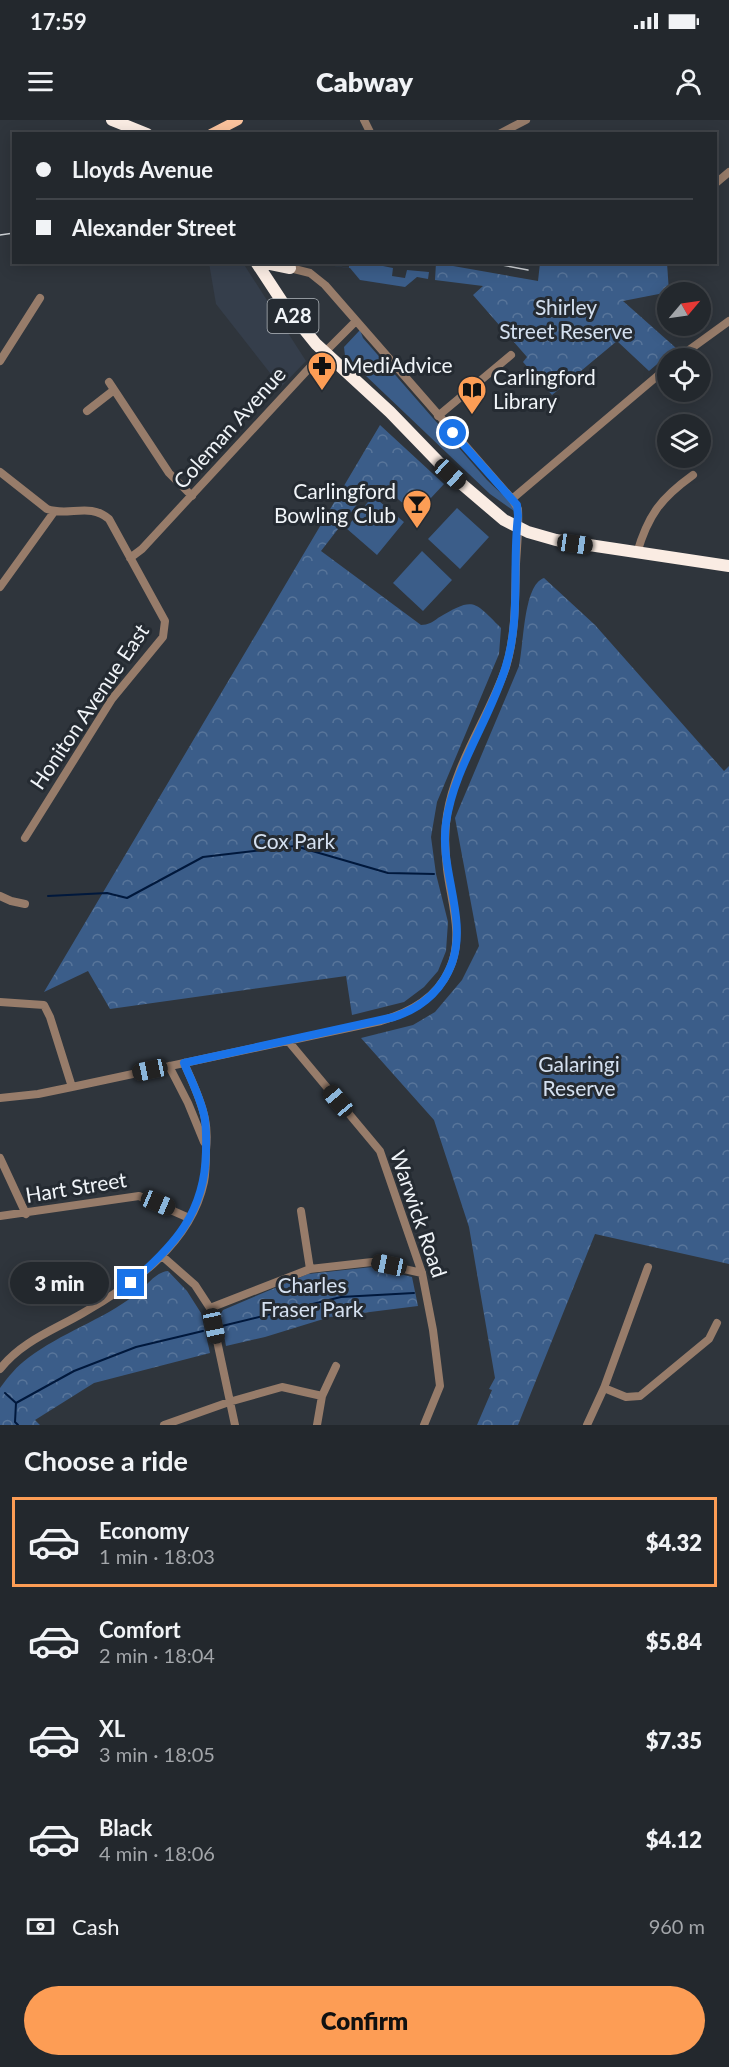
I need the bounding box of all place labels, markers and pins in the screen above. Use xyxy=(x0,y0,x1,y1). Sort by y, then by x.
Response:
pharmacy icon: MediAdvice xyxy=(306,350,338,392)
place label: MediAdvice xyxy=(343,352,453,377)
place label: Carlingford Library xyxy=(493,364,596,413)
library icon: Carlingford Library xyxy=(456,374,488,416)
place label: Carlingford Bowling Club xyxy=(274,478,396,527)
bar icon: Carlingford Bowling Club xyxy=(401,488,433,530)

